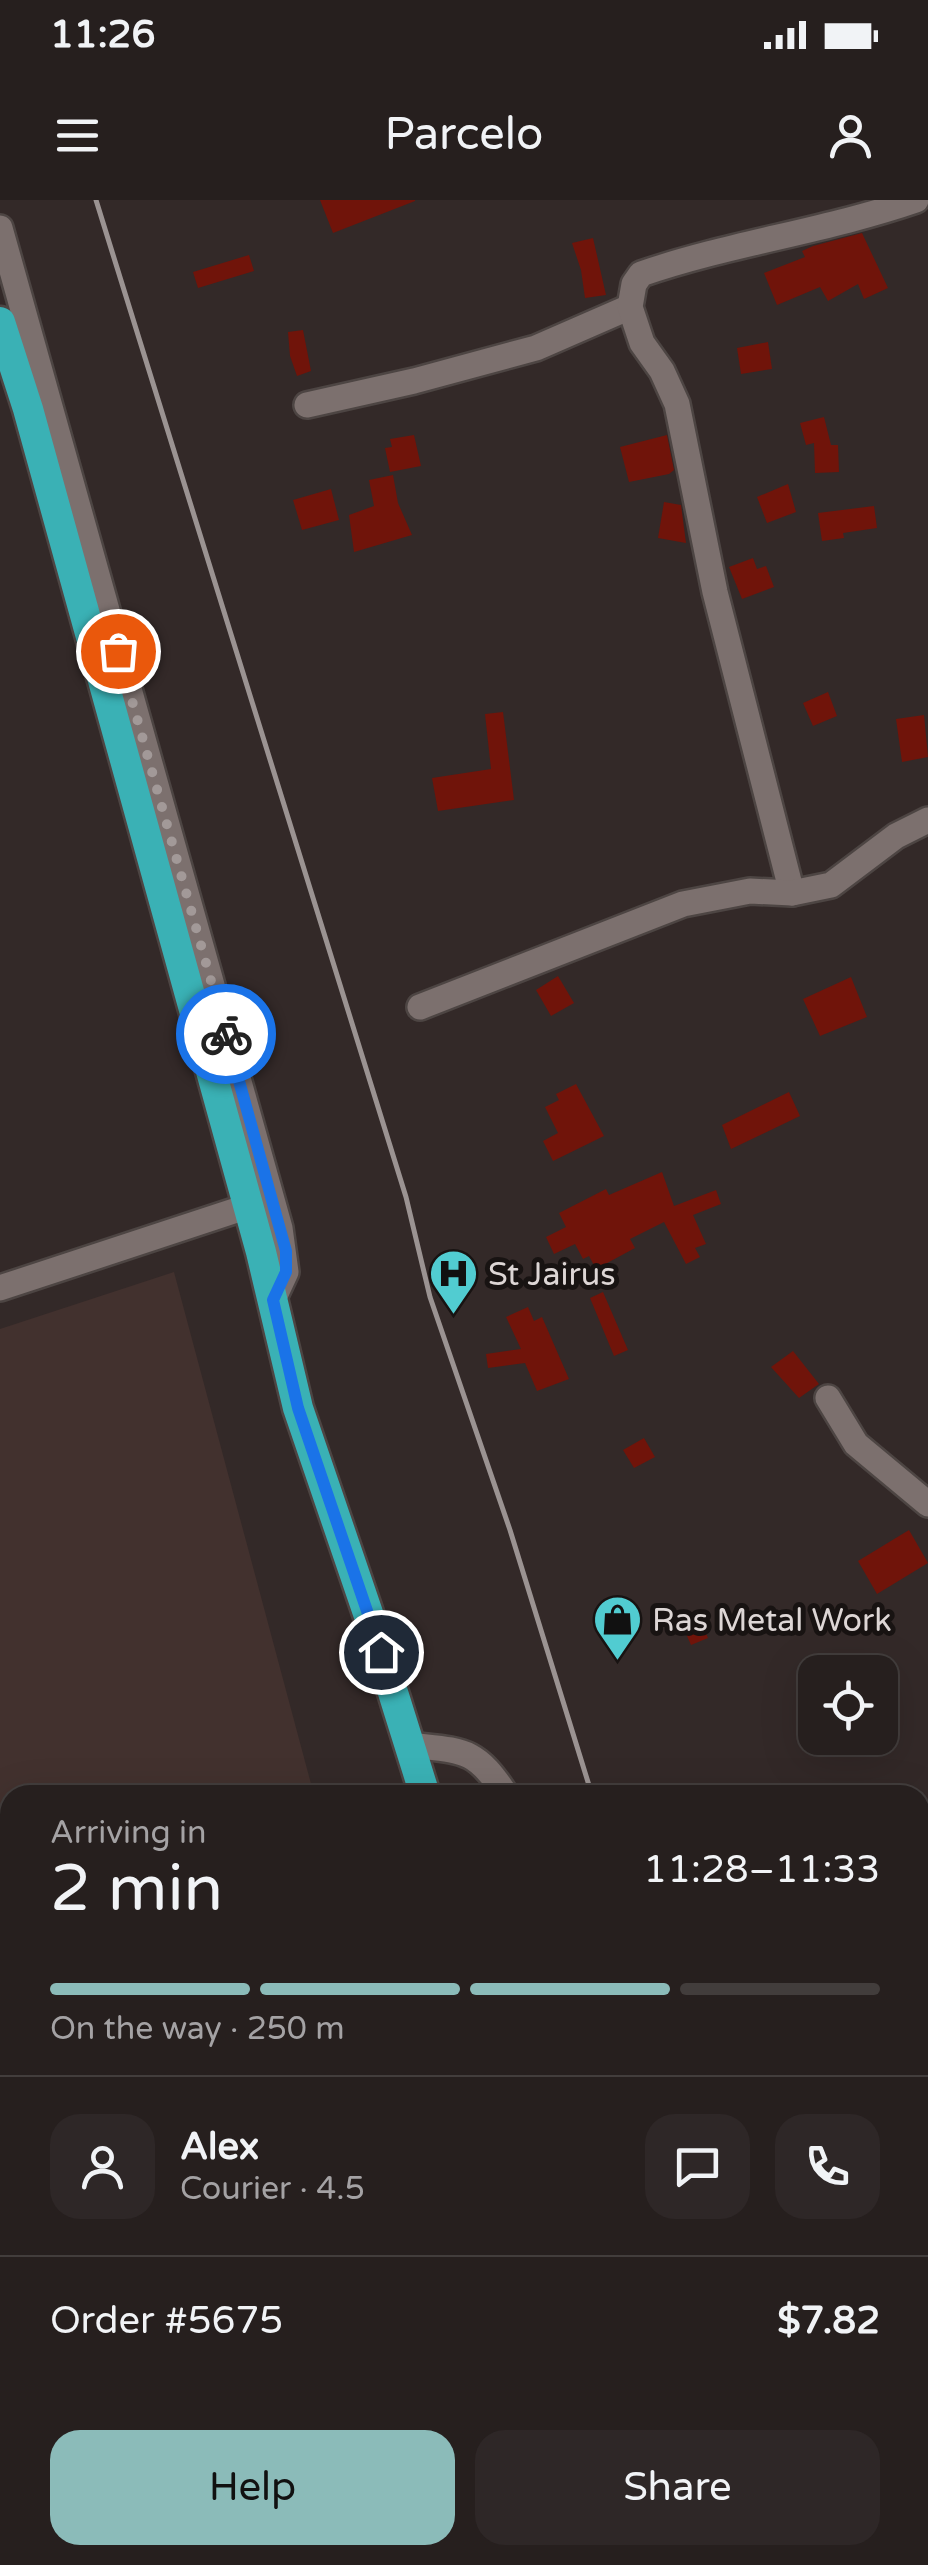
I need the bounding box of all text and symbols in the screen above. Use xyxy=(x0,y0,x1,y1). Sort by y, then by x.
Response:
text: 11:26 xyxy=(50,12,155,58)
icon: menu xyxy=(50,108,105,163)
text: Parcelo xyxy=(385,108,543,162)
icon: person xyxy=(823,108,878,163)
pin xyxy=(76,609,161,694)
icon: bag xyxy=(91,624,146,679)
courier xyxy=(176,984,276,1084)
icon: bike xyxy=(199,1007,254,1062)
hospital icon: St Jairus xyxy=(427,1248,479,1316)
place label: St Jairus xyxy=(488,1256,616,1294)
shop icon: Ras Metal Work xyxy=(591,1594,643,1662)
place label: Ras Metal Work xyxy=(652,1602,892,1640)
pin xyxy=(339,1610,424,1695)
icon: home xyxy=(354,1625,409,1680)
map controls xyxy=(798,1655,898,1755)
button: locate xyxy=(798,1655,898,1755)
text: Arriving in xyxy=(50,1814,207,1852)
text: 11:28–11:33 xyxy=(643,1847,880,1893)
text: 2 min xyxy=(50,1850,223,1929)
text: On the way · 250 m xyxy=(50,2010,345,2048)
button: person xyxy=(50,2114,155,2219)
button: chat xyxy=(645,2114,750,2219)
button: phone xyxy=(775,2114,880,2219)
text: Alex xyxy=(180,2124,259,2170)
text: Courier · 4.5 xyxy=(180,2170,365,2208)
text: Order #5675 xyxy=(50,2298,283,2344)
text: $7.82 xyxy=(777,2298,880,2344)
button: Help xyxy=(50,2430,455,2545)
button: Share xyxy=(475,2430,880,2545)

